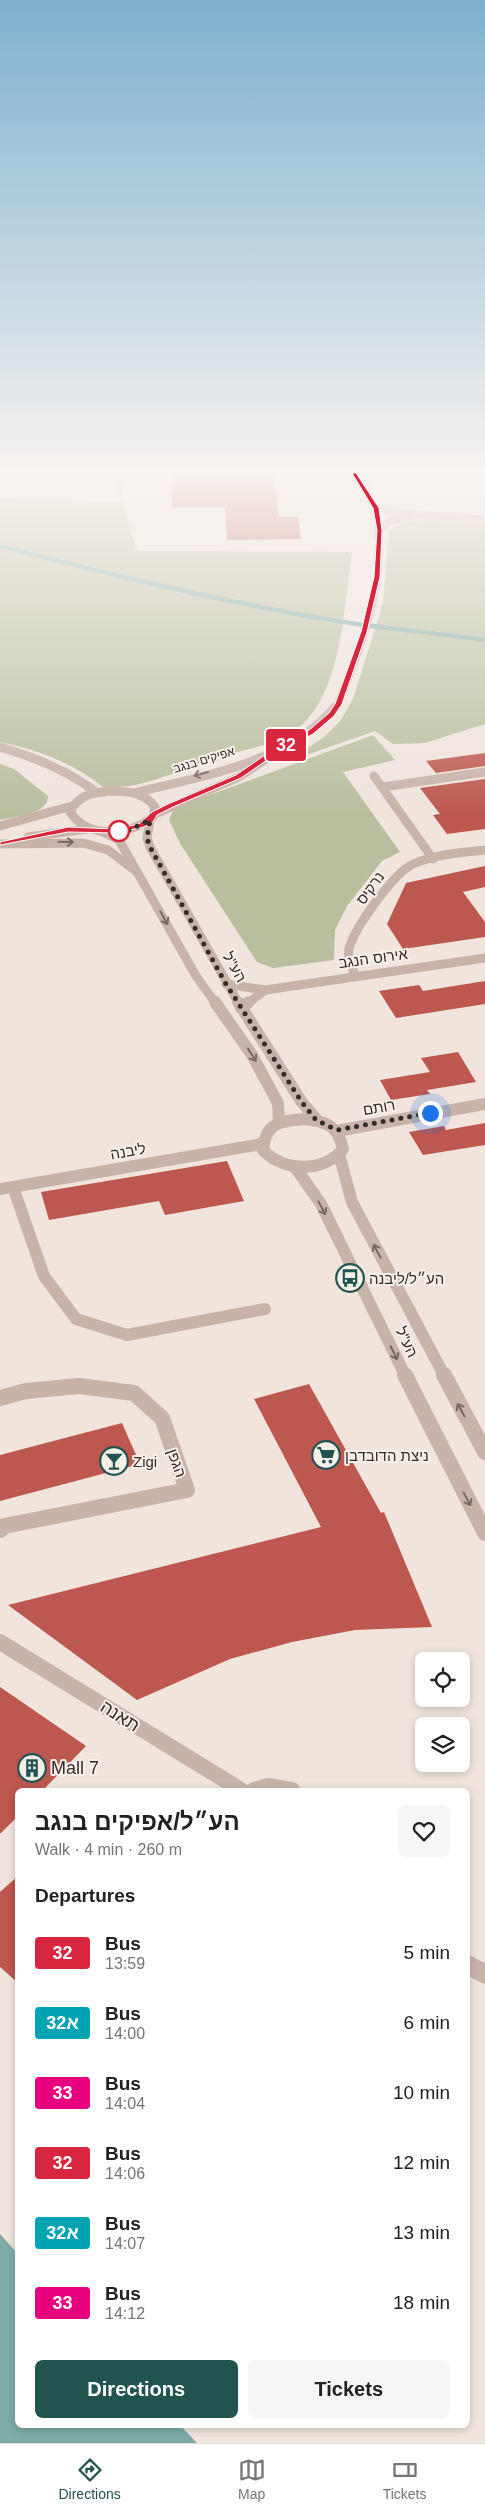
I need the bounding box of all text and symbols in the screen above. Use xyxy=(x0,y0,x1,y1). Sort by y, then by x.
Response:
line badge: 32 xyxy=(264,729,308,761)
text: 32 xyxy=(276,735,296,755)
street label: אפיקים בנגב xyxy=(172,744,237,776)
one-way arrow xyxy=(194,770,210,780)
unlabelled marker xyxy=(108,820,130,842)
one-way arrow xyxy=(58,837,74,847)
street label: נרקיס xyxy=(353,868,387,908)
one-way arrow xyxy=(159,911,169,926)
street label: אירוס הנגב xyxy=(337,945,409,971)
street label: הע"ל xyxy=(220,949,250,985)
one-way arrow xyxy=(247,1048,257,1062)
street label: רותם xyxy=(362,1096,396,1118)
your location xyxy=(418,1101,443,1126)
street label: ליבנה xyxy=(109,1140,147,1162)
one-way arrow xyxy=(317,1200,327,1215)
one-way arrow xyxy=(372,1243,382,1258)
bus stop icon: הע״ל/ליבנה xyxy=(335,1263,365,1293)
place label: הע״ל/ליבנה xyxy=(369,1270,444,1287)
street label: הע"ל xyxy=(392,1324,422,1360)
one-way arrow xyxy=(390,1345,399,1360)
one-way arrow xyxy=(456,1403,465,1418)
supermarket icon: ניצת הדובדבן xyxy=(311,1440,341,1470)
bar icon: Zigi xyxy=(99,1446,129,1476)
street label: הגפן xyxy=(164,1447,190,1479)
place label: ניצת הדובדבן xyxy=(345,1447,429,1464)
place label: Zigi xyxy=(133,1453,157,1470)
one-way arrow xyxy=(462,1491,472,1506)
map controls xyxy=(415,1652,470,1772)
button: locate xyxy=(415,1652,470,1707)
street label: תאנה xyxy=(97,1696,143,1736)
button: layers xyxy=(415,1717,470,1772)
building icon: Mall 7 xyxy=(17,1753,47,1783)
place label: Mall 7 xyxy=(51,1758,99,1778)
button: heart xyxy=(398,1805,450,1857)
text: הע״ל/אפיקים בנגב xyxy=(35,1808,240,1835)
text: Walk · 4 min · 260 m xyxy=(35,1841,182,1858)
text: Departures xyxy=(35,1885,135,1906)
text: Bus xyxy=(105,1933,141,1954)
text: 5 min xyxy=(404,1942,450,1963)
text: 32 xyxy=(52,1943,73,1963)
text: 13:59 xyxy=(105,1955,145,1972)
text: Bus xyxy=(105,2003,141,2024)
text: 6 min xyxy=(404,2012,450,2033)
text: 32א xyxy=(46,2013,79,2033)
text: 14:00 xyxy=(105,2025,145,2042)
text: Bus xyxy=(105,2073,141,2094)
text: 10 min xyxy=(393,2082,450,2103)
text: 33 xyxy=(52,2083,73,2103)
text: 14:04 xyxy=(105,2095,145,2112)
text: Bus xyxy=(105,2143,141,2164)
text: 12 min xyxy=(393,2152,450,2173)
text: 32 xyxy=(52,2153,73,2173)
text: 14:06 xyxy=(105,2165,145,2182)
text: Bus xyxy=(105,2213,141,2234)
text: 13 min xyxy=(393,2222,450,2243)
text: 32א xyxy=(46,2223,79,2243)
text: 14:07 xyxy=(105,2235,145,2252)
text: Bus xyxy=(105,2283,141,2304)
text: 18 min xyxy=(393,2292,450,2313)
text: 33 xyxy=(52,2293,73,2313)
text: 14:12 xyxy=(105,2305,145,2322)
button: Directions xyxy=(35,2360,238,2418)
button: Tickets xyxy=(248,2360,450,2418)
tab: Directions xyxy=(58,2456,121,2502)
tab: Map xyxy=(238,2456,266,2502)
tab: Tickets xyxy=(383,2456,427,2502)

